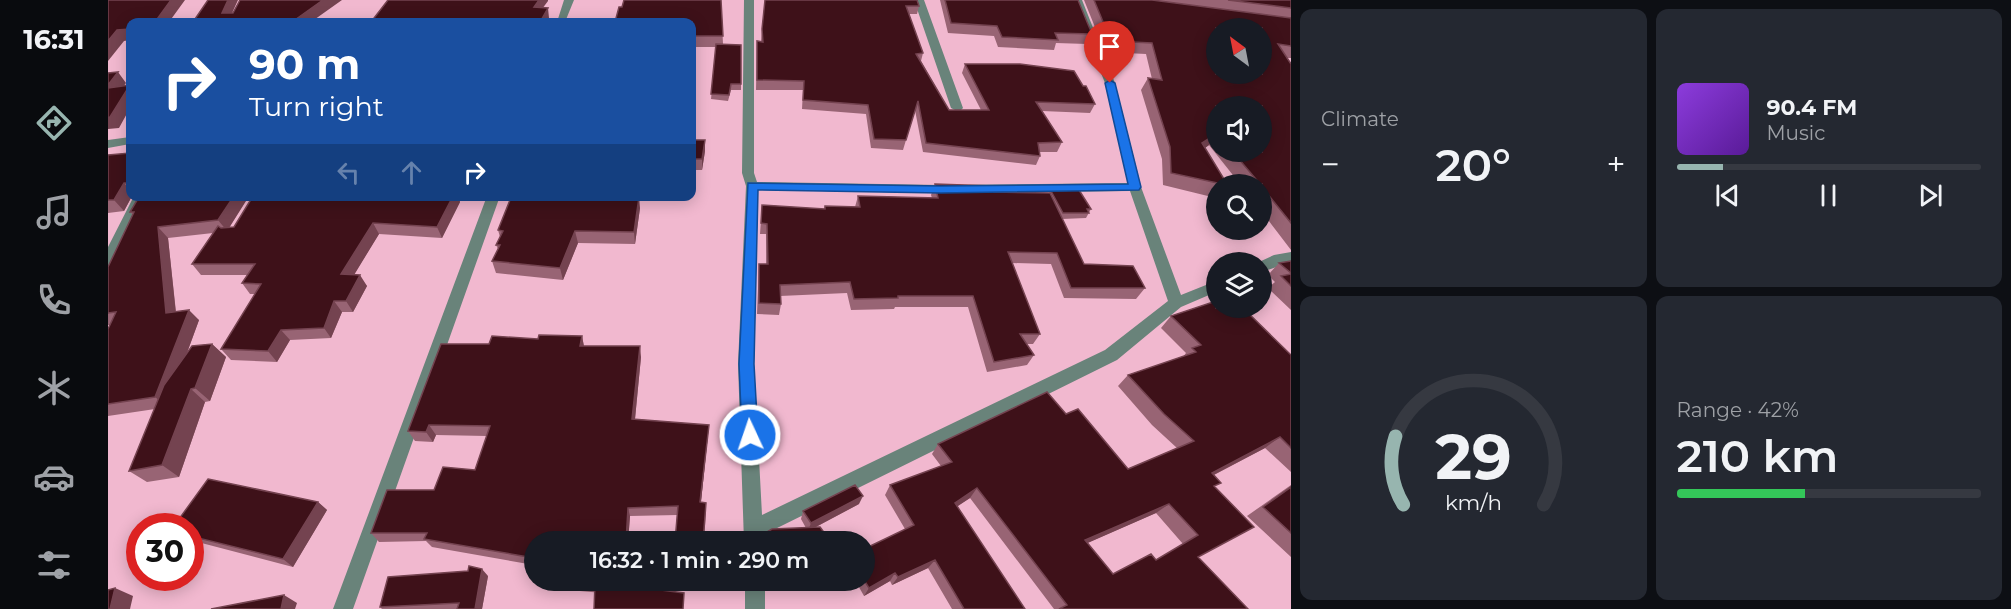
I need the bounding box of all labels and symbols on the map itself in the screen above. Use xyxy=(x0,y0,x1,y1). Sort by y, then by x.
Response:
north arrow xyxy=(1206,18,1272,84)
pin xyxy=(1084,21,1135,83)
position arrow xyxy=(718,403,782,467)
speed limit sign: 30 xyxy=(126,513,204,591)

